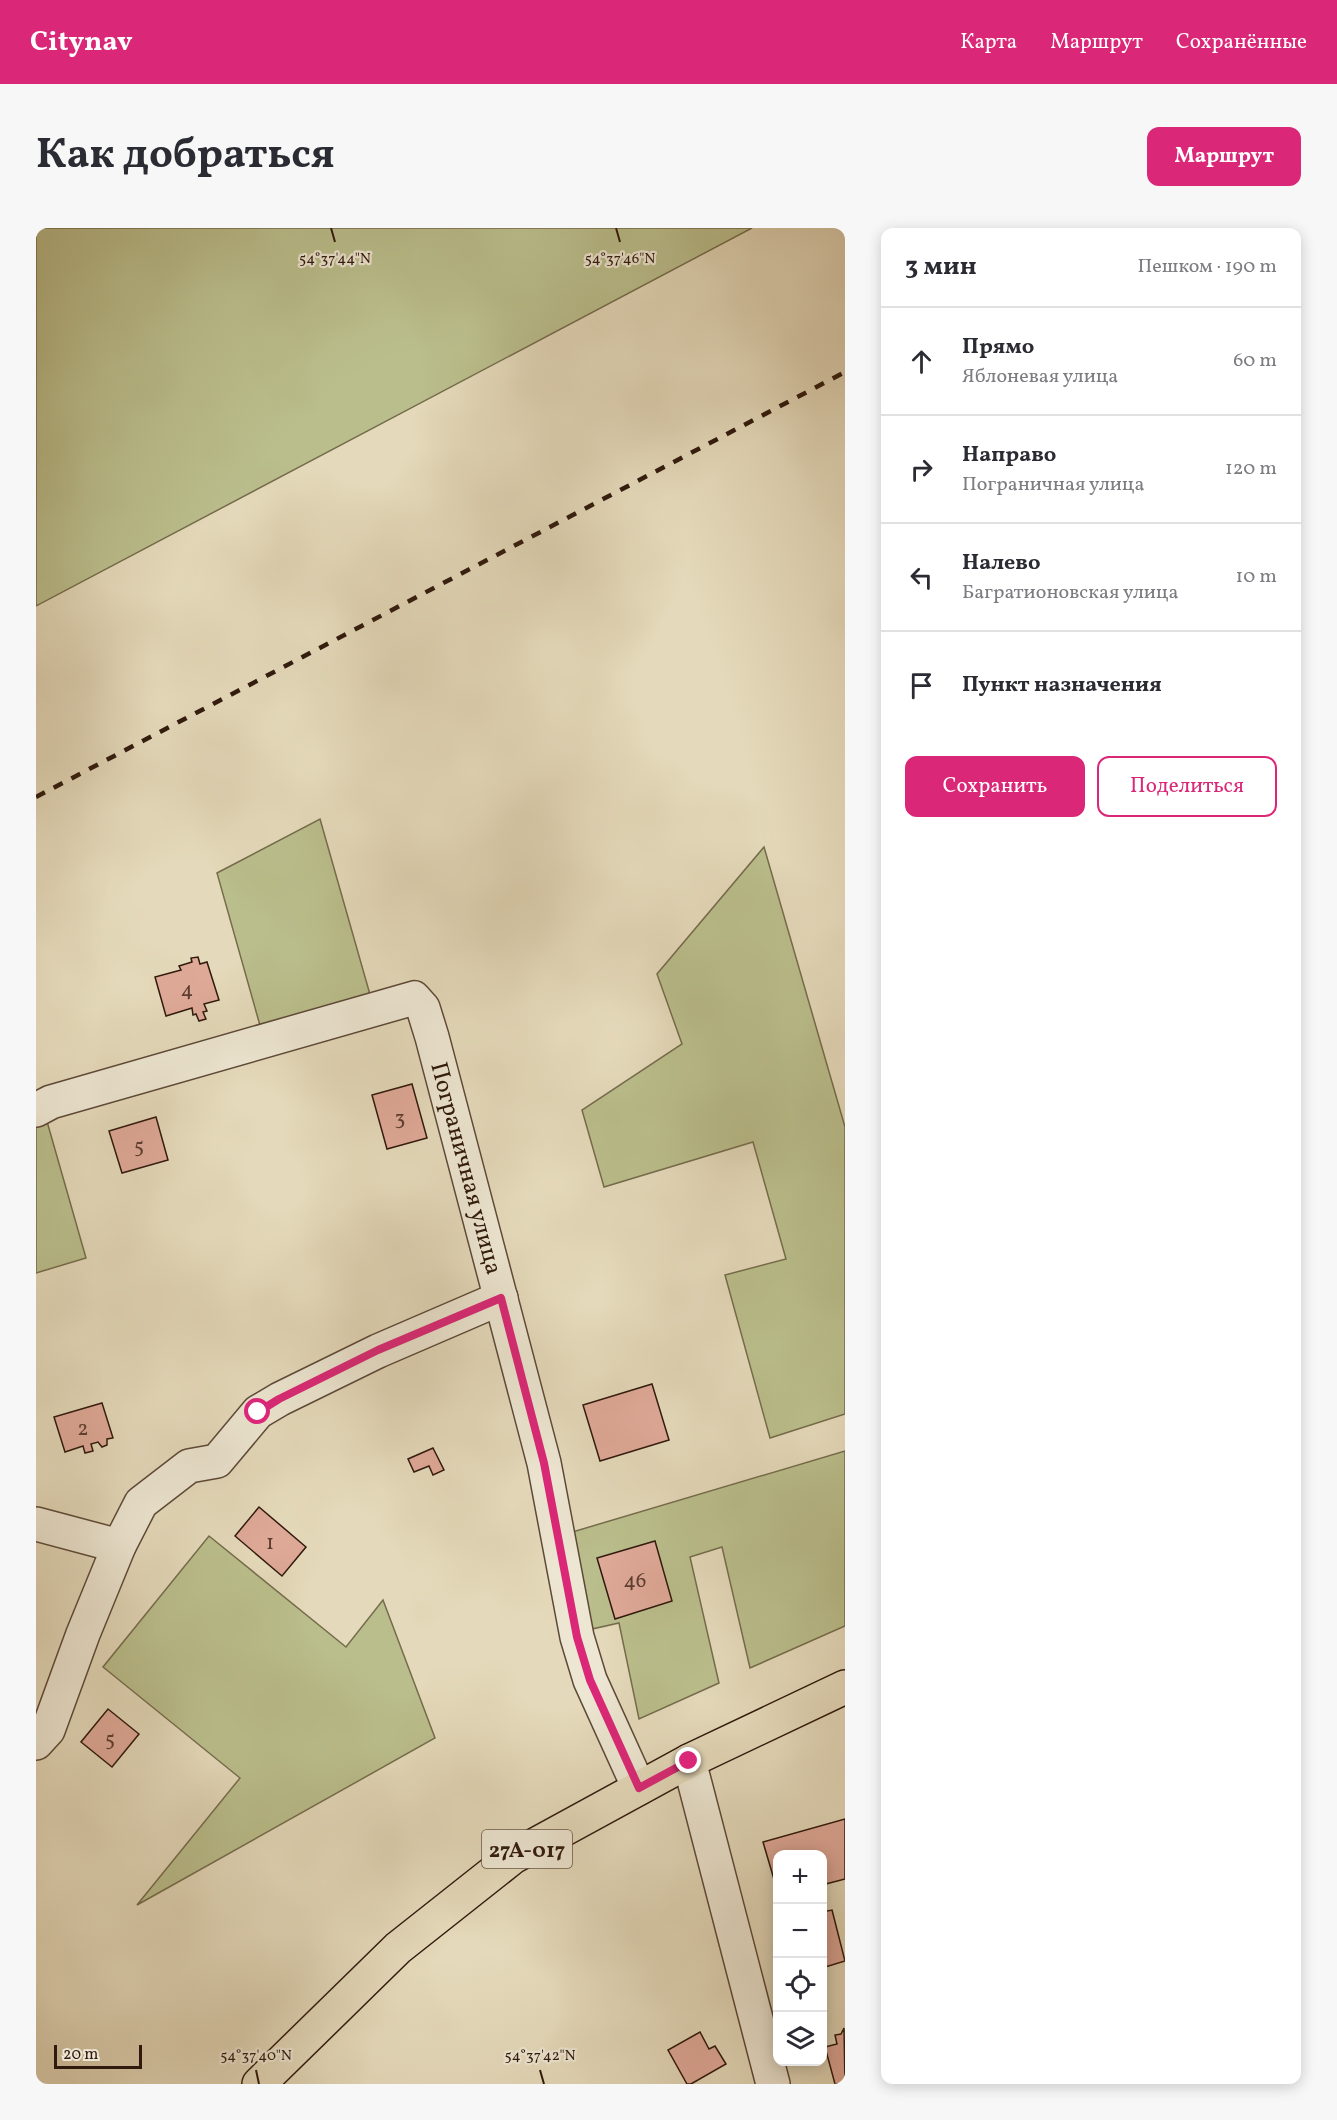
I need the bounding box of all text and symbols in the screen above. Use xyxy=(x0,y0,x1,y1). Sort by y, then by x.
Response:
text: Citynav xyxy=(30,23,133,62)
text: Карта xyxy=(960,28,1017,57)
text: Маршрут xyxy=(1050,28,1143,57)
text: Сохранённые xyxy=(1176,28,1307,57)
text: Как добраться xyxy=(36,127,335,186)
button: Маршрут xyxy=(1147,127,1301,186)
text: 54°37'44"N xyxy=(299,249,371,270)
text: 54°37'46"N xyxy=(585,249,655,270)
text: 3 мин xyxy=(905,249,977,285)
text: Пешком · 190 m xyxy=(1137,253,1277,281)
text: Прямо xyxy=(962,332,1034,363)
icon: ahead xyxy=(905,345,938,378)
text: 60 m xyxy=(1233,347,1277,375)
text: Яблоневая улица xyxy=(962,363,1118,391)
text: Направо xyxy=(962,440,1056,471)
icon: right xyxy=(905,453,938,486)
text: 120 m xyxy=(1225,455,1277,483)
text: Пограничная улица xyxy=(962,471,1144,499)
text: Налево xyxy=(962,548,1041,579)
icon: left xyxy=(905,561,938,594)
text: 10 m xyxy=(1236,563,1277,591)
text: Багратионовская улица xyxy=(962,579,1178,607)
icon: arrive xyxy=(905,669,938,702)
text: Пункт назначения xyxy=(962,670,1162,701)
button: Сохранить xyxy=(905,756,1085,817)
button: Поделиться xyxy=(1097,756,1277,817)
house number: 4 xyxy=(181,976,193,1005)
street label: Пограничная улица xyxy=(420,1058,510,1279)
house number: 3 xyxy=(395,1104,405,1133)
house number: 5 xyxy=(134,1132,144,1161)
route start xyxy=(244,1398,270,1424)
house number: 2 xyxy=(77,1415,89,1444)
house number: 1 xyxy=(266,1529,274,1558)
house number: 46 xyxy=(624,1567,646,1596)
house number: 5 xyxy=(105,1725,115,1754)
route end xyxy=(675,1747,701,1773)
road number: 27А-017 xyxy=(482,1830,572,1868)
map controls xyxy=(773,1850,827,2066)
button: + xyxy=(773,1850,827,1904)
button: − xyxy=(773,1904,827,1958)
button: locate xyxy=(773,1958,827,2012)
button: layers xyxy=(773,2012,827,2066)
scale bar xyxy=(54,2042,142,2070)
text: 20 m xyxy=(63,2044,98,2066)
text: 54°37'40"N xyxy=(220,2046,292,2067)
text: 54°37'42"N xyxy=(504,2046,576,2067)

